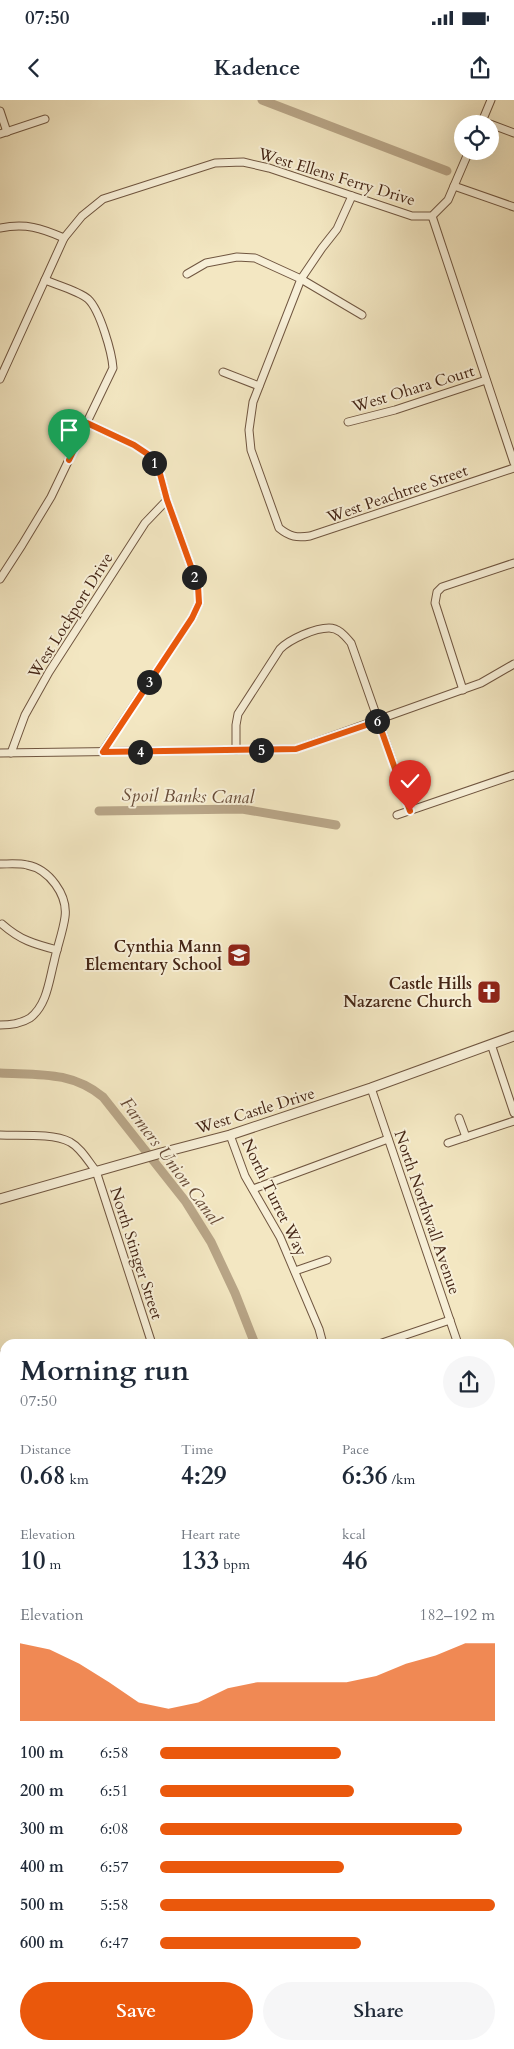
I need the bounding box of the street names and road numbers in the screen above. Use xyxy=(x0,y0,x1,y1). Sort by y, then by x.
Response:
street label: West Ellens Ferry Drive xyxy=(255,142,418,211)
street label: West Ohara Court xyxy=(349,360,477,418)
street label: West Peachtree Street xyxy=(323,460,471,529)
street label: West Lockport Drive xyxy=(23,548,119,684)
street label: West Castle Drive xyxy=(192,1082,318,1140)
street label: North Northwall Avenue xyxy=(389,1127,466,1297)
street label: North Turret Way xyxy=(236,1135,312,1260)
street label: North Stinger Street xyxy=(104,1184,168,1322)

